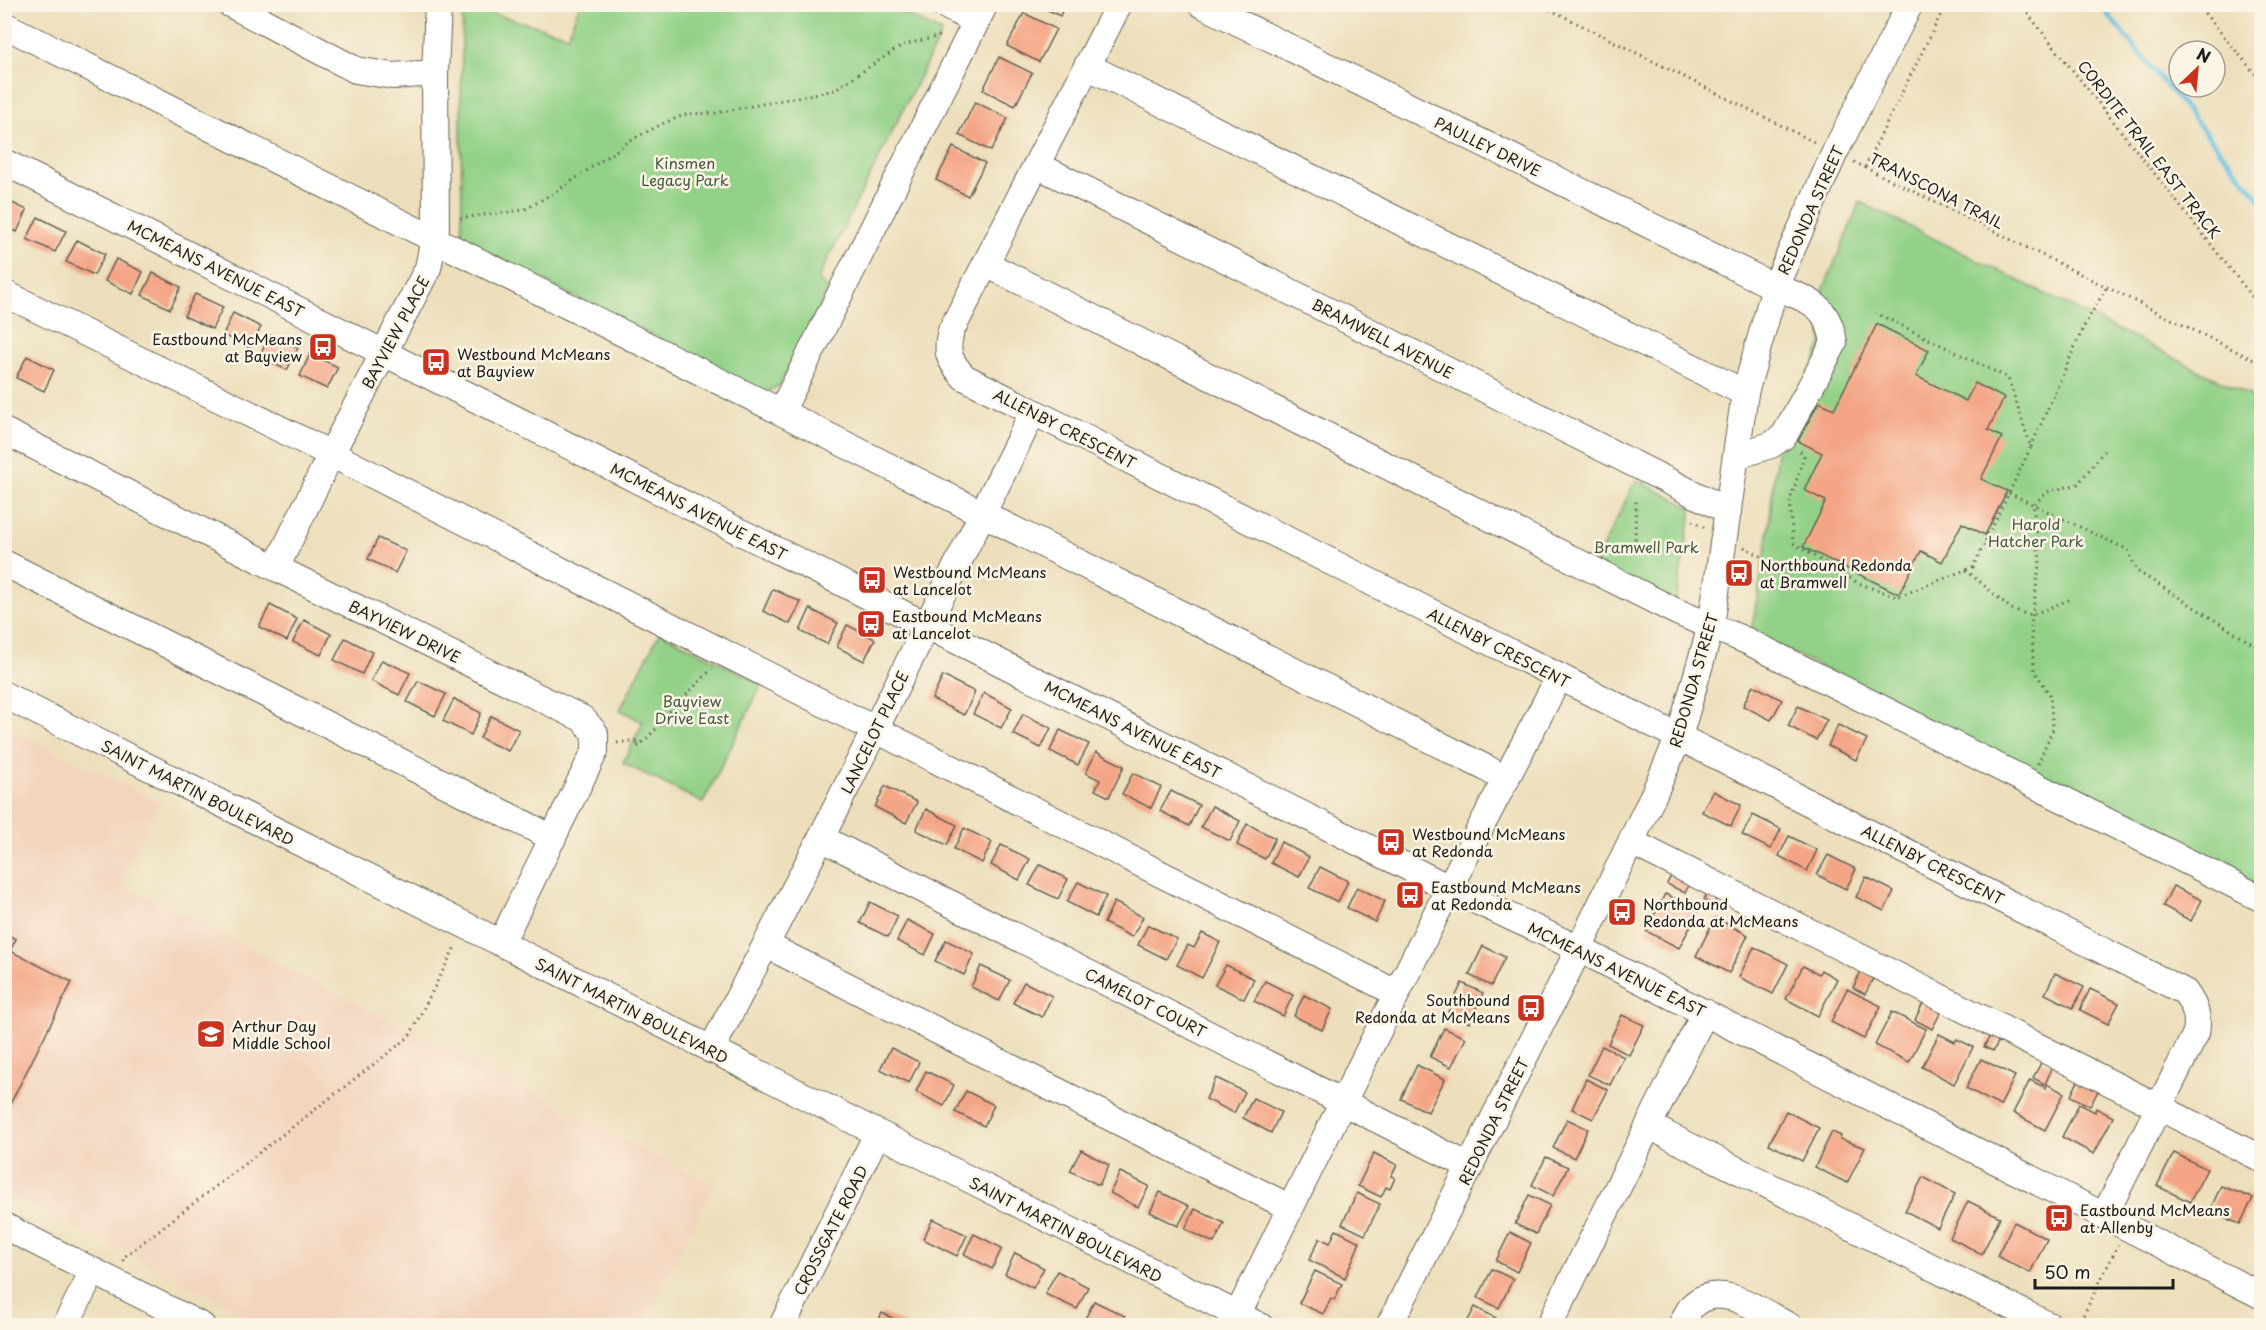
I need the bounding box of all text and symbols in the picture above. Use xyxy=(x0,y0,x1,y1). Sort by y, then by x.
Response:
north arrow xyxy=(2167,39,2227,99)
text: N xyxy=(2193,41,2215,68)
street label: CORDITE TRAIL EAST TRACK xyxy=(2073,55,2227,243)
street label: PAULLEY DRIVE xyxy=(1431,110,1545,182)
street label: REDONDA STREET xyxy=(1771,141,1849,278)
street label: TRANSCONA TRAIL xyxy=(1866,146,2008,234)
park label: Kinsmen Legacy Park xyxy=(641,151,729,191)
street label: MCMEANS AVENUE EAST xyxy=(124,213,309,323)
street label: BAYVIEW PLACE xyxy=(355,271,435,393)
street label: BRAMWELL AVENUE xyxy=(1308,292,1458,384)
place label: Eastbound McMeans at Bayview xyxy=(152,327,302,367)
bus stop icon: Eastbound McMeans at Bayview xyxy=(307,331,339,363)
place label: Westbound McMeans at Bayview xyxy=(457,342,611,382)
bus stop icon: Westbound McMeans at Bayview xyxy=(420,346,452,378)
street label: ALLENBY CRESCENT xyxy=(990,382,1141,474)
street label: MCMEANS AVENUE EAST xyxy=(607,456,792,566)
park label: Harold Hatcher Park xyxy=(1988,512,2084,552)
park label: Bramwell Park xyxy=(1593,535,1699,558)
place label: Northbound Redonda at Bramwell xyxy=(1760,553,1913,593)
bus stop icon: Northbound Redonda at Bramwell xyxy=(1723,557,1755,589)
place label: Westbound McMeans at Lancelot xyxy=(893,560,1047,600)
bus stop icon: Westbound McMeans at Lancelot xyxy=(856,564,888,596)
street label: BAYVIEW DRIVE xyxy=(345,594,465,668)
street label: ALLENBY CRESCENT xyxy=(1424,601,1575,693)
place label: Eastbound McMeans at Lancelot xyxy=(892,604,1042,644)
bus stop icon: Eastbound McMeans at Lancelot xyxy=(855,608,887,640)
street label: REDONDA STREET xyxy=(1663,609,1723,750)
street label: LANCELOT PLACE xyxy=(834,667,914,797)
street label: MCMEANS AVENUE EAST xyxy=(1041,674,1226,784)
park label: Bayview Drive East xyxy=(655,689,729,729)
street label: SAINT MARTIN BOULEVARD xyxy=(97,733,299,851)
street label: ALLENBY CRESCENT xyxy=(1858,818,2009,910)
place label: Westbound McMeans at Redonda xyxy=(1412,822,1566,862)
bus stop icon: Westbound McMeans at Redonda xyxy=(1375,826,1407,858)
place label: Eastbound McMeans at Redonda xyxy=(1431,875,1581,915)
bus stop icon: Eastbound McMeans at Redonda xyxy=(1394,879,1426,911)
place label: Northbound Redonda at McMeans xyxy=(1643,892,1798,932)
bus stop icon: Northbound Redonda at McMeans xyxy=(1606,896,1638,928)
street label: MCMEANS AVENUE EAST xyxy=(1524,916,1710,1022)
street label: SAINT MARTIN BOULEVARD xyxy=(531,951,733,1069)
street label: CAMELOT COURT xyxy=(1081,961,1211,1043)
place label: Southbound Redonda at McMeans xyxy=(1355,988,1510,1028)
bus stop icon: Southbound Redonda at McMeans xyxy=(1515,992,1547,1024)
place label: Arthur Day Middle School xyxy=(232,1014,331,1054)
school or university icon: Arthur Day Middle School xyxy=(195,1018,227,1050)
street label: REDONDA STREET xyxy=(1452,1053,1534,1189)
street label: CROSSGATE ROAD xyxy=(787,1161,873,1299)
street label: SAINT MARTIN BOULEVARD xyxy=(965,1170,1167,1288)
place label: Eastbound McMeans at Allenby xyxy=(2080,1198,2230,1238)
bus stop icon: Eastbound McMeans at Allenby xyxy=(2043,1202,2075,1234)
scale bar xyxy=(2035,1252,2173,1290)
text: 50 m xyxy=(2044,1258,2091,1285)

